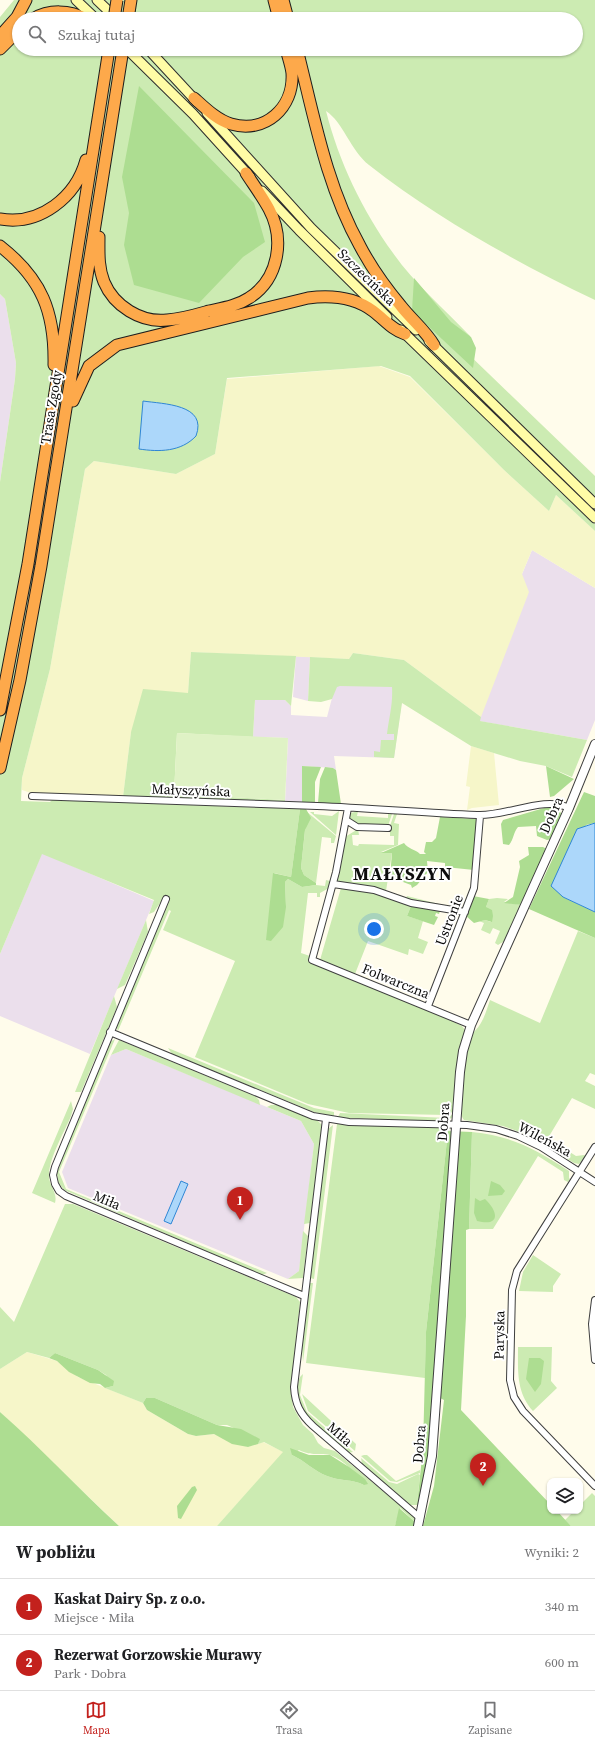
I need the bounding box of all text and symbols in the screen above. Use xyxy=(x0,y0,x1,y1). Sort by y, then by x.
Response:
search box xyxy=(12,12,583,56)
icon: search xyxy=(26,23,48,45)
text: Szukaj tutaj xyxy=(58,24,135,45)
street label: Szczecińska xyxy=(333,244,401,311)
street label: Trasa Zgody xyxy=(35,368,67,446)
street label: Małyszyńska xyxy=(151,779,232,801)
street label: Dobra xyxy=(534,793,568,837)
district label: MAŁYSZYN xyxy=(353,861,453,886)
street label: Ustronie xyxy=(430,891,468,949)
your location xyxy=(364,919,384,939)
street label: Folwarczna xyxy=(359,958,434,1004)
street label: Dobra xyxy=(432,1101,454,1142)
street label: Wileńska xyxy=(515,1117,576,1162)
street label: Miła xyxy=(90,1185,125,1215)
pin: 1 xyxy=(227,1187,253,1220)
street label: Paryska xyxy=(489,1309,509,1360)
street label: Miła xyxy=(323,1417,358,1451)
street label: Dobra xyxy=(407,1423,431,1464)
pin: 2 xyxy=(470,1453,496,1486)
map controls xyxy=(547,1478,583,1514)
button: layers xyxy=(547,1478,583,1514)
text: W pobliżu xyxy=(16,1540,95,1564)
text: Wyniki: 2 xyxy=(524,1544,579,1561)
text: Kaskat Dairy Sp. z o.o. xyxy=(54,1588,206,1609)
text: 1 xyxy=(25,1598,33,1615)
text: 340 m xyxy=(545,1598,579,1615)
text: Miejsce · Miła xyxy=(54,1609,134,1626)
text: Rezerwat Gorzowskie Murawy xyxy=(54,1644,262,1665)
text: 2 xyxy=(25,1654,33,1671)
text: 600 m xyxy=(545,1654,579,1671)
text: Park · Dobra xyxy=(54,1665,126,1682)
tab: Mapa xyxy=(83,1699,110,1738)
tab: Trasa xyxy=(276,1699,303,1738)
tab: Zapisane xyxy=(468,1699,512,1738)

